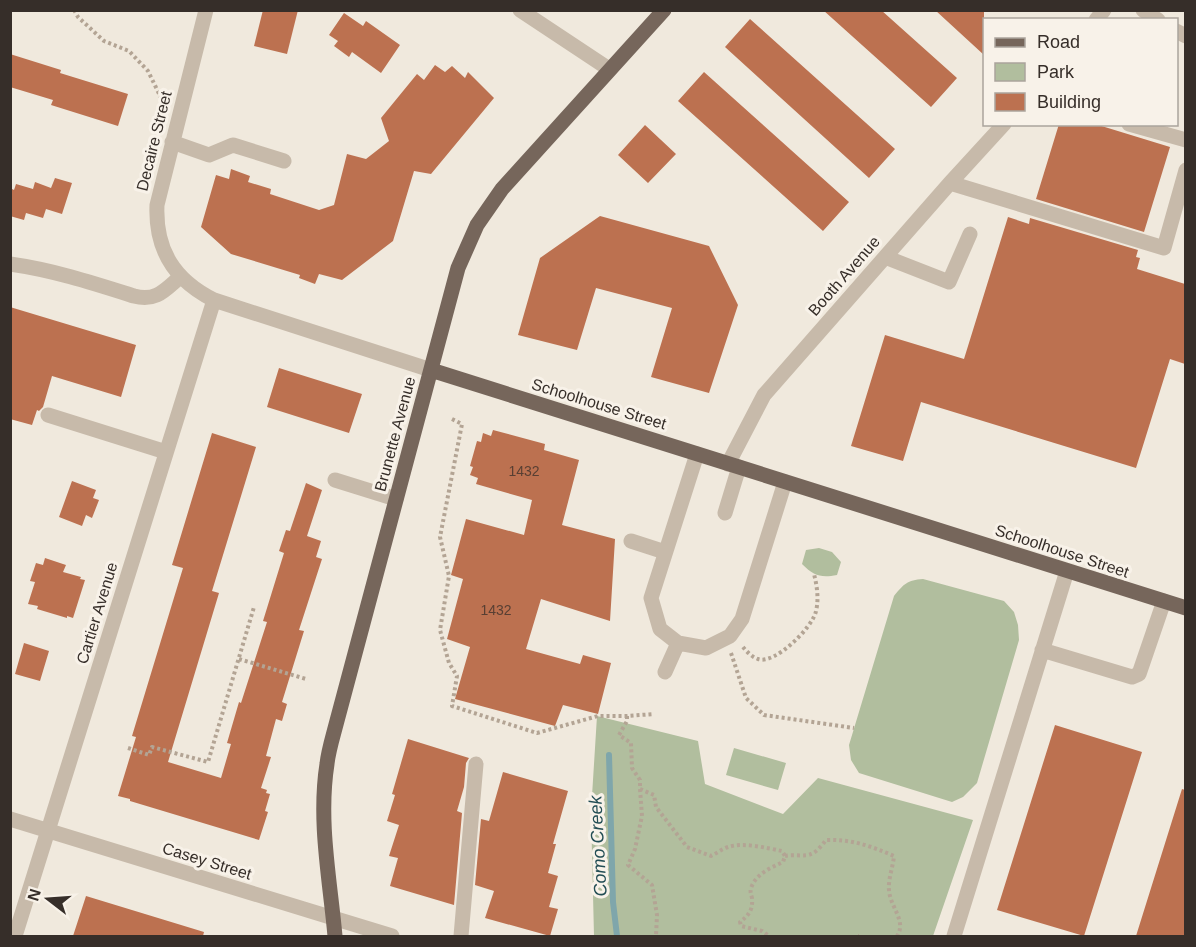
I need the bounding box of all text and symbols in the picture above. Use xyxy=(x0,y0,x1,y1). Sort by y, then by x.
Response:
legend xyxy=(983,18,1178,126)
text: Road xyxy=(1037,32,1080,52)
text: Park xyxy=(1037,62,1075,82)
street label: Decaire Street xyxy=(133,89,175,193)
text: Building xyxy=(1037,92,1101,112)
street label: Booth Avenue xyxy=(805,233,883,319)
street label: Brunette Avenue xyxy=(372,375,419,493)
street label: Schoolhouse Street xyxy=(530,375,669,433)
house number: 1432 xyxy=(508,463,540,479)
street label: Schoolhouse Street xyxy=(993,521,1132,581)
street label: Cartier Avenue xyxy=(73,560,121,666)
house number: 1432 xyxy=(480,602,512,618)
water label: Como Creek xyxy=(585,794,611,897)
street label: Casey Street xyxy=(160,839,254,883)
north arrow xyxy=(18,869,78,929)
text: N xyxy=(24,887,44,903)

